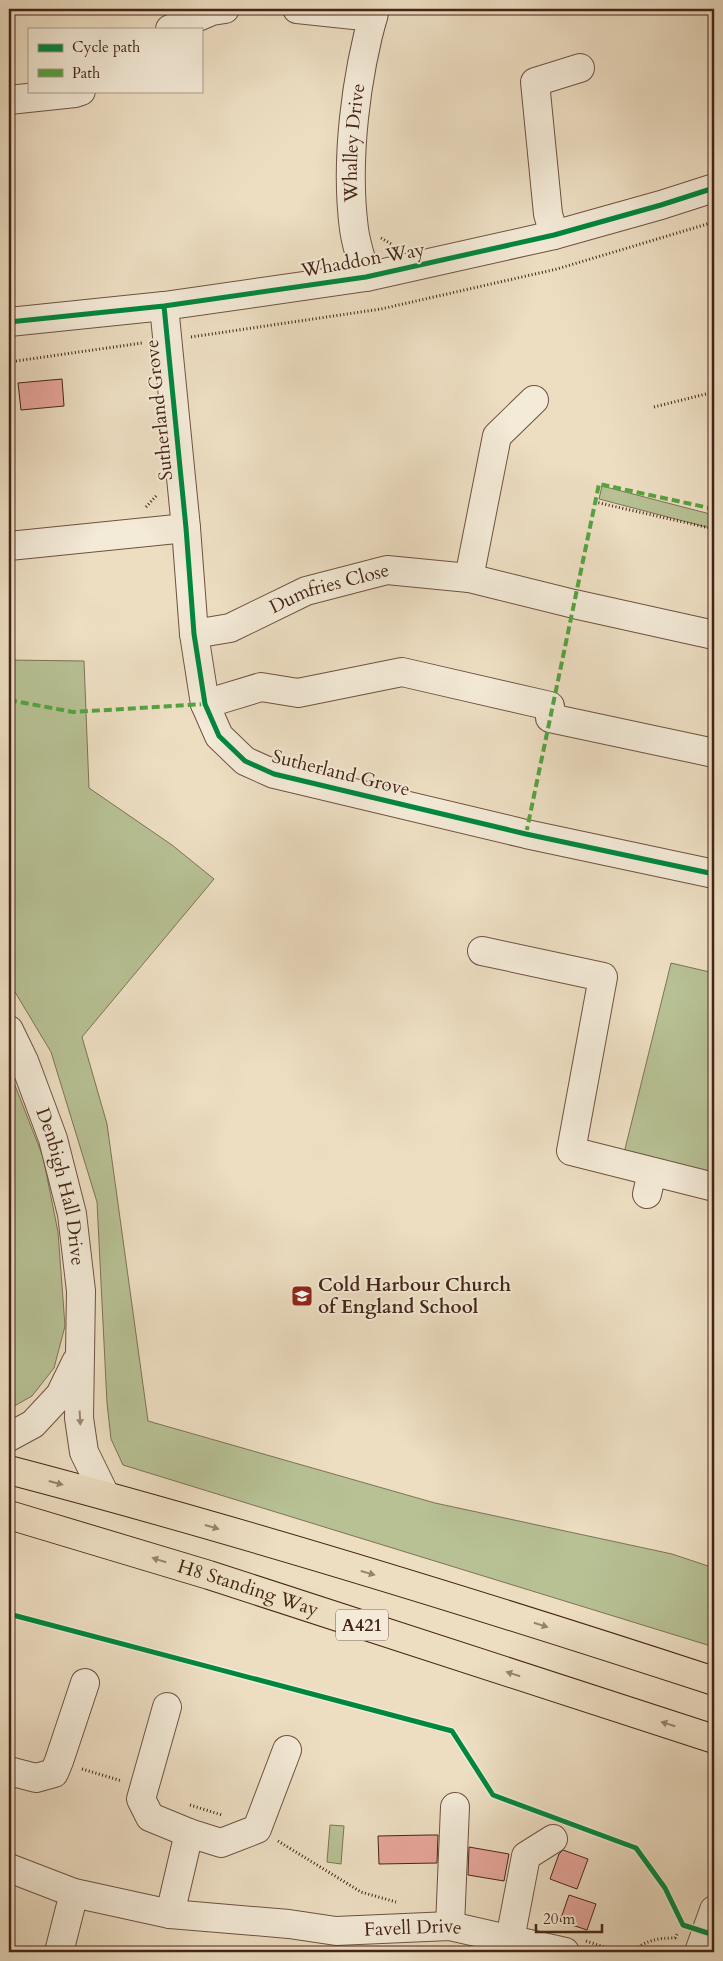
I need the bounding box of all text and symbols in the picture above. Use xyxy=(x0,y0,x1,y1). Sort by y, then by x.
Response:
legend xyxy=(28,28,202,92)
text: Cycle path xyxy=(72,37,141,57)
text: Path xyxy=(72,63,101,83)
street label: Whalley Drive xyxy=(338,82,371,204)
street label: Whaddon Way xyxy=(298,236,427,284)
street label: Sutherland Grove xyxy=(139,338,179,482)
street label: Dumfries Close xyxy=(265,557,392,620)
street label: Sutherland Grove xyxy=(269,743,413,803)
street label: Denbigh Hall Drive xyxy=(30,1104,91,1267)
place label: Cold Harbour Church of England School xyxy=(318,1272,511,1320)
school or university icon: Cold Harbour Church of England School xyxy=(290,1284,314,1308)
one-way arrow xyxy=(76,1410,84,1426)
one-way arrow xyxy=(48,1479,63,1487)
one-way arrow xyxy=(205,1523,220,1531)
street label: H8 Standing Way xyxy=(175,1553,322,1623)
one-way arrow xyxy=(151,1555,166,1563)
one-way arrow xyxy=(361,1569,376,1577)
road number: A421 xyxy=(336,1610,388,1640)
one-way arrow xyxy=(533,1621,548,1629)
one-way arrow xyxy=(505,1670,520,1678)
one-way arrow xyxy=(660,1719,675,1727)
scale bar xyxy=(536,1901,602,1933)
text: 20 m xyxy=(543,1909,575,1929)
street label: Favell Drive xyxy=(364,1913,465,1943)

